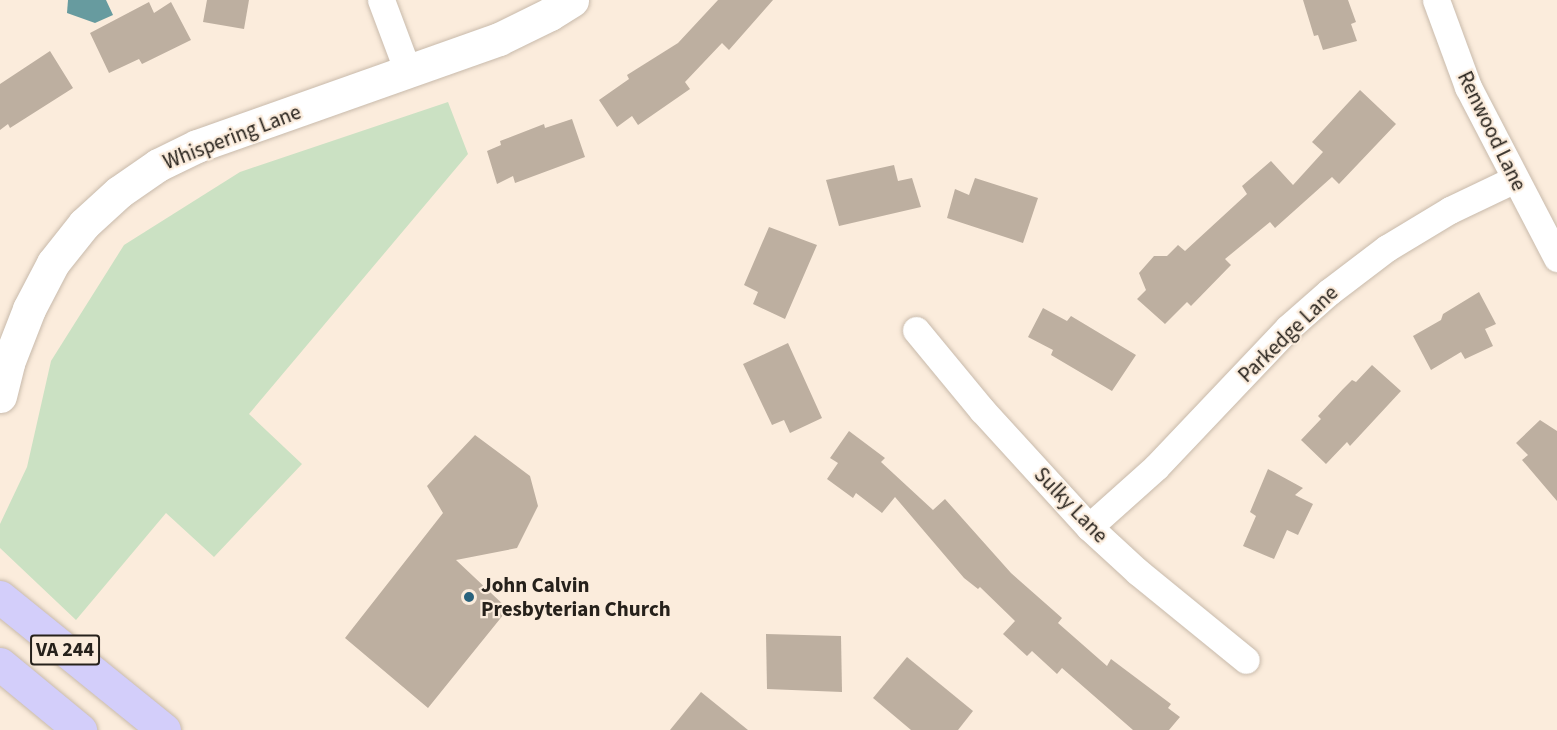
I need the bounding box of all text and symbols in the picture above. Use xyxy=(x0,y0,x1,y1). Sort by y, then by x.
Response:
street label: Renwood Lane xyxy=(1452,67,1532,195)
street label: Whispering Lane xyxy=(160,99,304,175)
street label: Parkedge Lane xyxy=(1233,280,1343,388)
street label: Sulky Lane xyxy=(1029,462,1113,548)
place label: John Calvin Presbyterian Church xyxy=(481,572,671,622)
marker: John Calvin Presbyterian Church xyxy=(462,590,476,604)
road number: VA 244 xyxy=(29,633,101,667)

